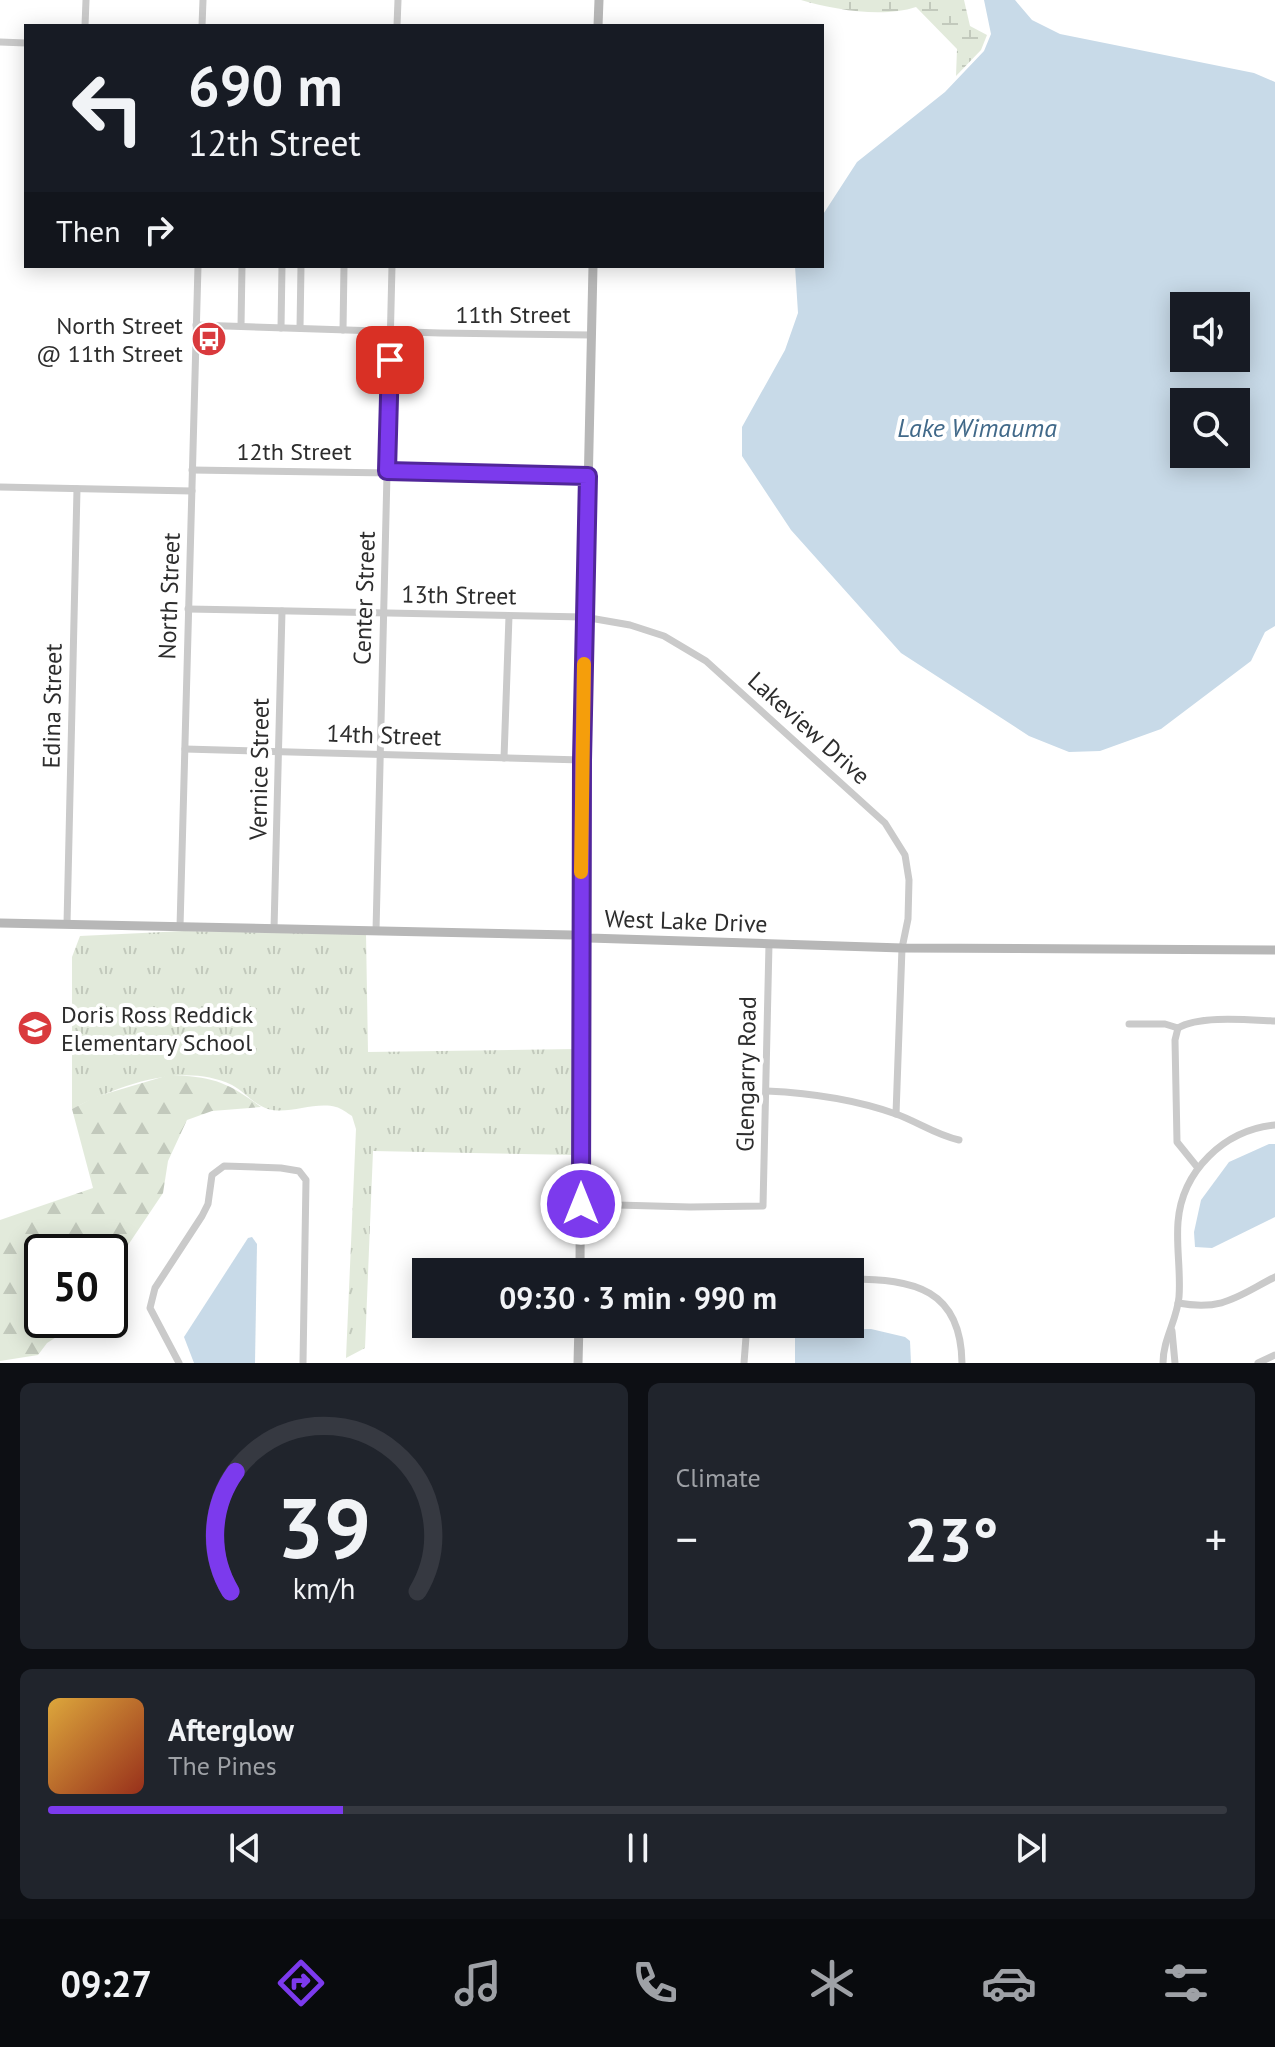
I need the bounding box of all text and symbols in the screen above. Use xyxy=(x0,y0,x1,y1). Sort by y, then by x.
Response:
text: 690 m xyxy=(188,49,343,121)
icon: left xyxy=(56,56,160,160)
text: 12th Street xyxy=(188,119,361,166)
icon: right xyxy=(137,208,181,252)
text: Then xyxy=(56,211,121,250)
map controls xyxy=(1170,292,1250,468)
button: sound xyxy=(1170,292,1250,372)
street label: 11th Street xyxy=(455,299,571,330)
place label: North Street @ 11th Street xyxy=(36,310,183,369)
bus stop icon: North Street @ 11th Street xyxy=(190,320,228,358)
pin xyxy=(356,326,424,394)
icon: arrive xyxy=(368,338,412,382)
button: search xyxy=(1170,388,1250,468)
water label: Lake Wimauma xyxy=(897,411,1057,444)
street label: 12th Street xyxy=(236,436,352,467)
street label: Center Street xyxy=(346,530,382,666)
street label: North Street xyxy=(151,532,187,660)
street label: 13th Street xyxy=(401,578,517,612)
street label: Edina Street xyxy=(35,643,69,769)
street label: Lakeview Drive xyxy=(741,665,877,791)
street label: Vernice Street xyxy=(242,698,276,841)
street label: 14th Street xyxy=(326,718,442,752)
street label: West Lake Drive xyxy=(604,903,768,939)
street label: Glengarry Road xyxy=(729,996,763,1152)
place label: Doris Ross Reddick Elementary School xyxy=(61,999,254,1058)
school or university icon: Doris Ross Reddick Elementary School xyxy=(16,1009,54,1047)
position arrow xyxy=(539,1162,623,1246)
speed limit sign: 50 xyxy=(24,1234,128,1338)
text: 09:30 · 3 min · 990 m xyxy=(499,1278,777,1317)
text: Climate xyxy=(676,1461,761,1494)
text: 39 xyxy=(277,1473,371,1581)
text: 23° xyxy=(904,1500,998,1578)
text: − xyxy=(676,1510,698,1567)
text: + xyxy=(1205,1510,1227,1567)
text: km/h xyxy=(292,1570,355,1607)
text: Afterglow xyxy=(168,1710,294,1749)
text: The Pines xyxy=(168,1749,277,1782)
icon: previous xyxy=(223,1826,267,1870)
icon: pause xyxy=(616,1826,660,1870)
icon: next xyxy=(1009,1826,1053,1870)
icon: directions xyxy=(273,1955,329,2011)
icon: music xyxy=(450,1955,506,2011)
icon: phone xyxy=(627,1955,683,2011)
icon: climate xyxy=(804,1955,860,2011)
icon: car xyxy=(981,1955,1037,2011)
icon: filters xyxy=(1158,1955,1214,2011)
text: 09:27 xyxy=(61,1960,152,2007)

